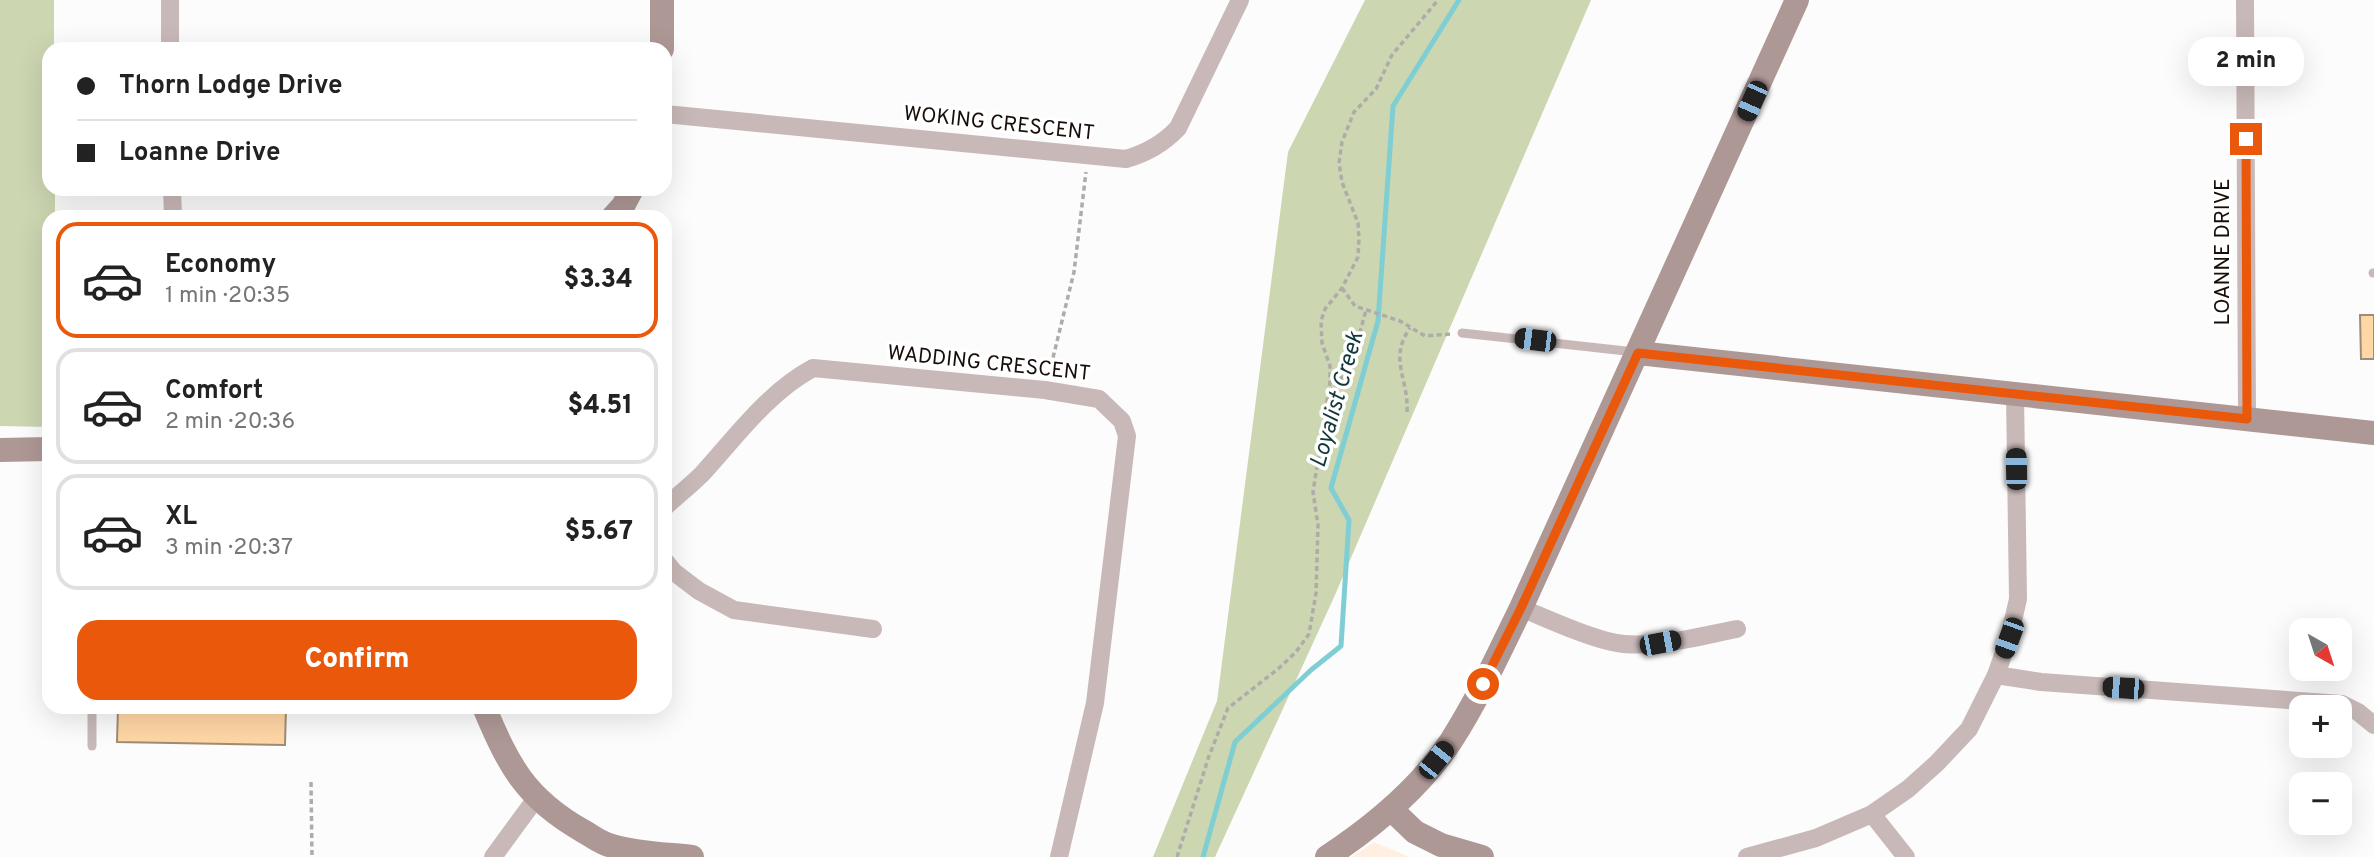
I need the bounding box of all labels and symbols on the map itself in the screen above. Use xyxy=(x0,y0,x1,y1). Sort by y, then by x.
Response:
callout: 2 min xyxy=(2188,38,2304,86)
car xyxy=(1734,78,1771,124)
street label: WOKING CRESCENT xyxy=(902,101,1096,147)
route end xyxy=(2230,123,2262,155)
street label: LOANNE DRIVE xyxy=(2210,179,2237,325)
car xyxy=(1513,327,1558,353)
water label: Loyalist Creek xyxy=(1305,328,1371,471)
street label: WADDING CRESCENT xyxy=(886,340,1092,388)
car xyxy=(2006,448,2027,490)
car xyxy=(1992,615,2027,661)
north arrow xyxy=(2289,618,2352,681)
car xyxy=(1638,629,1683,657)
route start xyxy=(1467,668,1499,700)
car xyxy=(2102,676,2145,700)
car xyxy=(1415,737,1458,783)

